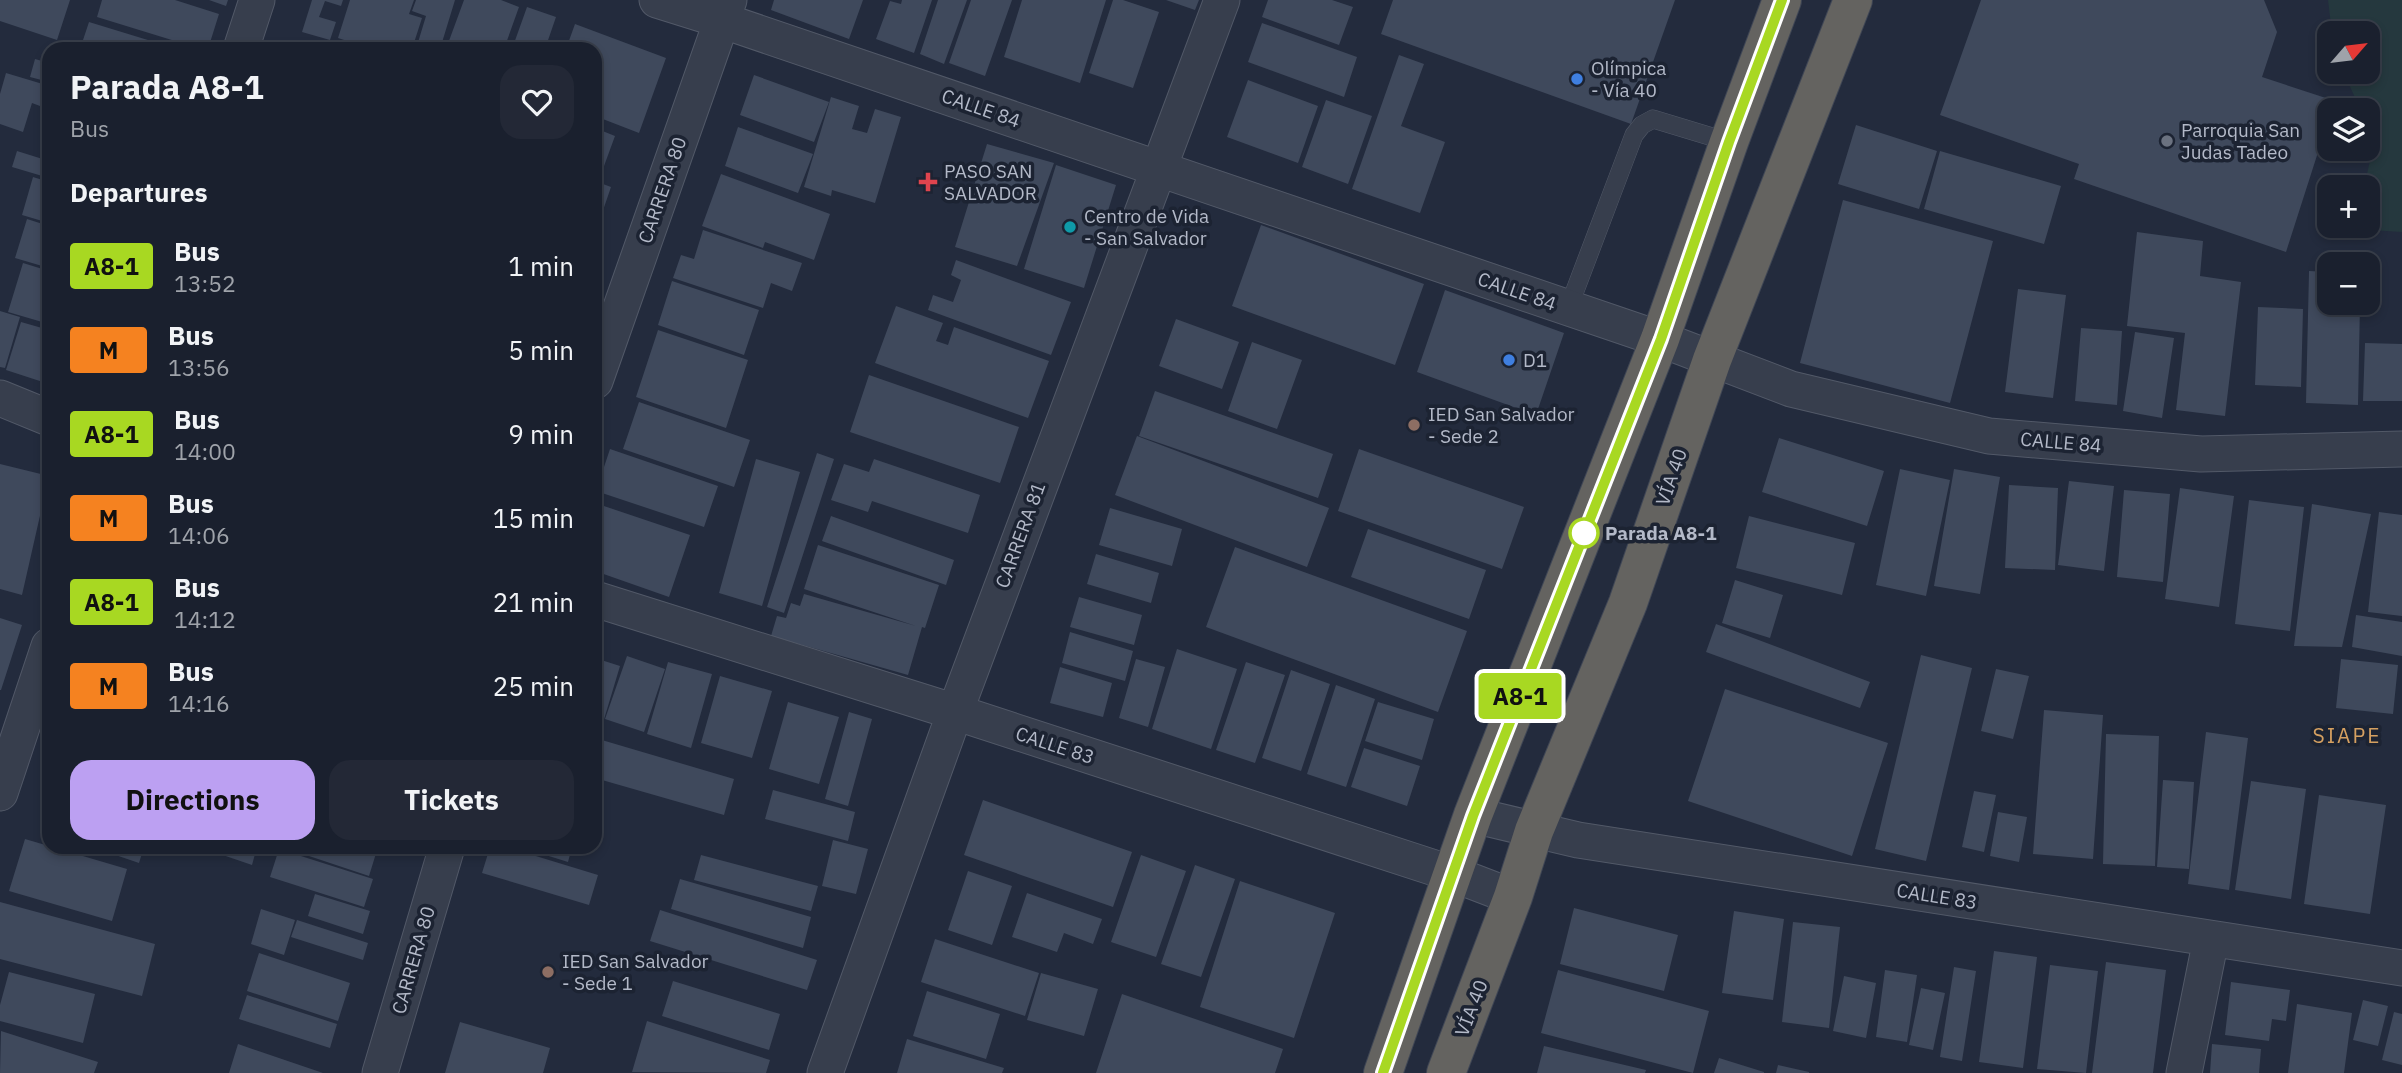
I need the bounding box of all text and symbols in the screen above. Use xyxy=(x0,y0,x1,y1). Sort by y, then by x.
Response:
north arrow xyxy=(2317,21,2380,84)
map controls xyxy=(2317,21,2380,315)
place label: Olímpica - Vía 40 xyxy=(1591,56,1666,102)
text: Parada A8-1 xyxy=(70,65,264,108)
button: heart xyxy=(500,65,574,139)
marker: Olímpica - Vía 40 xyxy=(1569,71,1585,87)
street label: CALLE 84 xyxy=(939,83,1023,133)
button: layers xyxy=(2317,98,2380,161)
text: Bus xyxy=(70,113,109,143)
place label: Parroquia San Judas Tadeo xyxy=(2181,118,2300,164)
marker: Parroquia San Judas Tadeo xyxy=(2159,133,2175,149)
street label: CARRERA 80 xyxy=(633,134,691,246)
place label: PASO SAN SALVADOR xyxy=(944,159,1037,205)
marker: PASO SAN SALVADOR xyxy=(918,172,938,192)
text: Departures xyxy=(70,175,208,209)
button: + xyxy=(2317,175,2380,238)
place label: Centro de Vida - San Salvador xyxy=(1084,204,1209,250)
marker: Centro de Vida - San Salvador xyxy=(1062,219,1078,235)
text: Bus xyxy=(174,234,220,268)
text: 1 min xyxy=(508,249,574,283)
text: A8-1 xyxy=(84,250,139,282)
button: − xyxy=(2317,252,2380,315)
street label: CALLE 84 xyxy=(1475,266,1559,316)
text: 13:52 xyxy=(174,268,236,298)
text: Bus xyxy=(168,318,214,352)
text: 5 min xyxy=(508,333,574,367)
text: M xyxy=(99,334,118,366)
place label: D1 xyxy=(1523,348,1547,372)
text: 13:56 xyxy=(168,352,230,382)
marker: D1 xyxy=(1501,352,1517,368)
text: Bus xyxy=(174,402,220,436)
place label: IED San Salvador - Sede 2 xyxy=(1428,402,1575,448)
text: 9 min xyxy=(508,417,574,451)
marker: IED San Salvador - Sede 2 xyxy=(1406,417,1422,433)
text: A8-1 xyxy=(84,418,139,450)
street label: CALLE 84 xyxy=(2019,426,2103,458)
text: 14:00 xyxy=(174,436,236,466)
street label: VÍA 40 xyxy=(1650,445,1692,509)
street label: CARRERA 81 xyxy=(990,479,1050,591)
text: Bus xyxy=(168,486,214,520)
text: 15 min xyxy=(493,501,574,535)
text: M xyxy=(99,502,118,534)
marker: Parada A8-1 xyxy=(1569,518,1599,548)
text: 14:06 xyxy=(168,520,230,550)
place label: Parada A8-1 xyxy=(1605,521,1717,545)
text: Bus xyxy=(174,570,220,604)
text: 21 min xyxy=(493,585,574,619)
text: A8-1 xyxy=(84,586,139,618)
text: 14:12 xyxy=(174,604,236,634)
text: Bus xyxy=(168,654,214,688)
text: 25 min xyxy=(493,669,574,703)
text: M xyxy=(99,670,118,702)
line badge: A8-1 xyxy=(1471,673,1569,719)
text: A8-1 xyxy=(1493,680,1547,712)
text: 14:16 xyxy=(168,688,230,718)
street label: CALLE 83 xyxy=(1013,721,1097,769)
district label: SIAPE xyxy=(2312,721,2382,749)
button: Directions xyxy=(70,760,315,840)
button: Tickets xyxy=(329,760,574,840)
street label: CALLE 83 xyxy=(1895,878,1979,914)
street label: CARRERA 80 xyxy=(386,903,440,1017)
place label: IED San Salvador - Sede 1 xyxy=(562,949,709,995)
marker: IED San Salvador - Sede 1 xyxy=(540,964,556,980)
street label: VÍA 40 xyxy=(1449,976,1493,1040)

